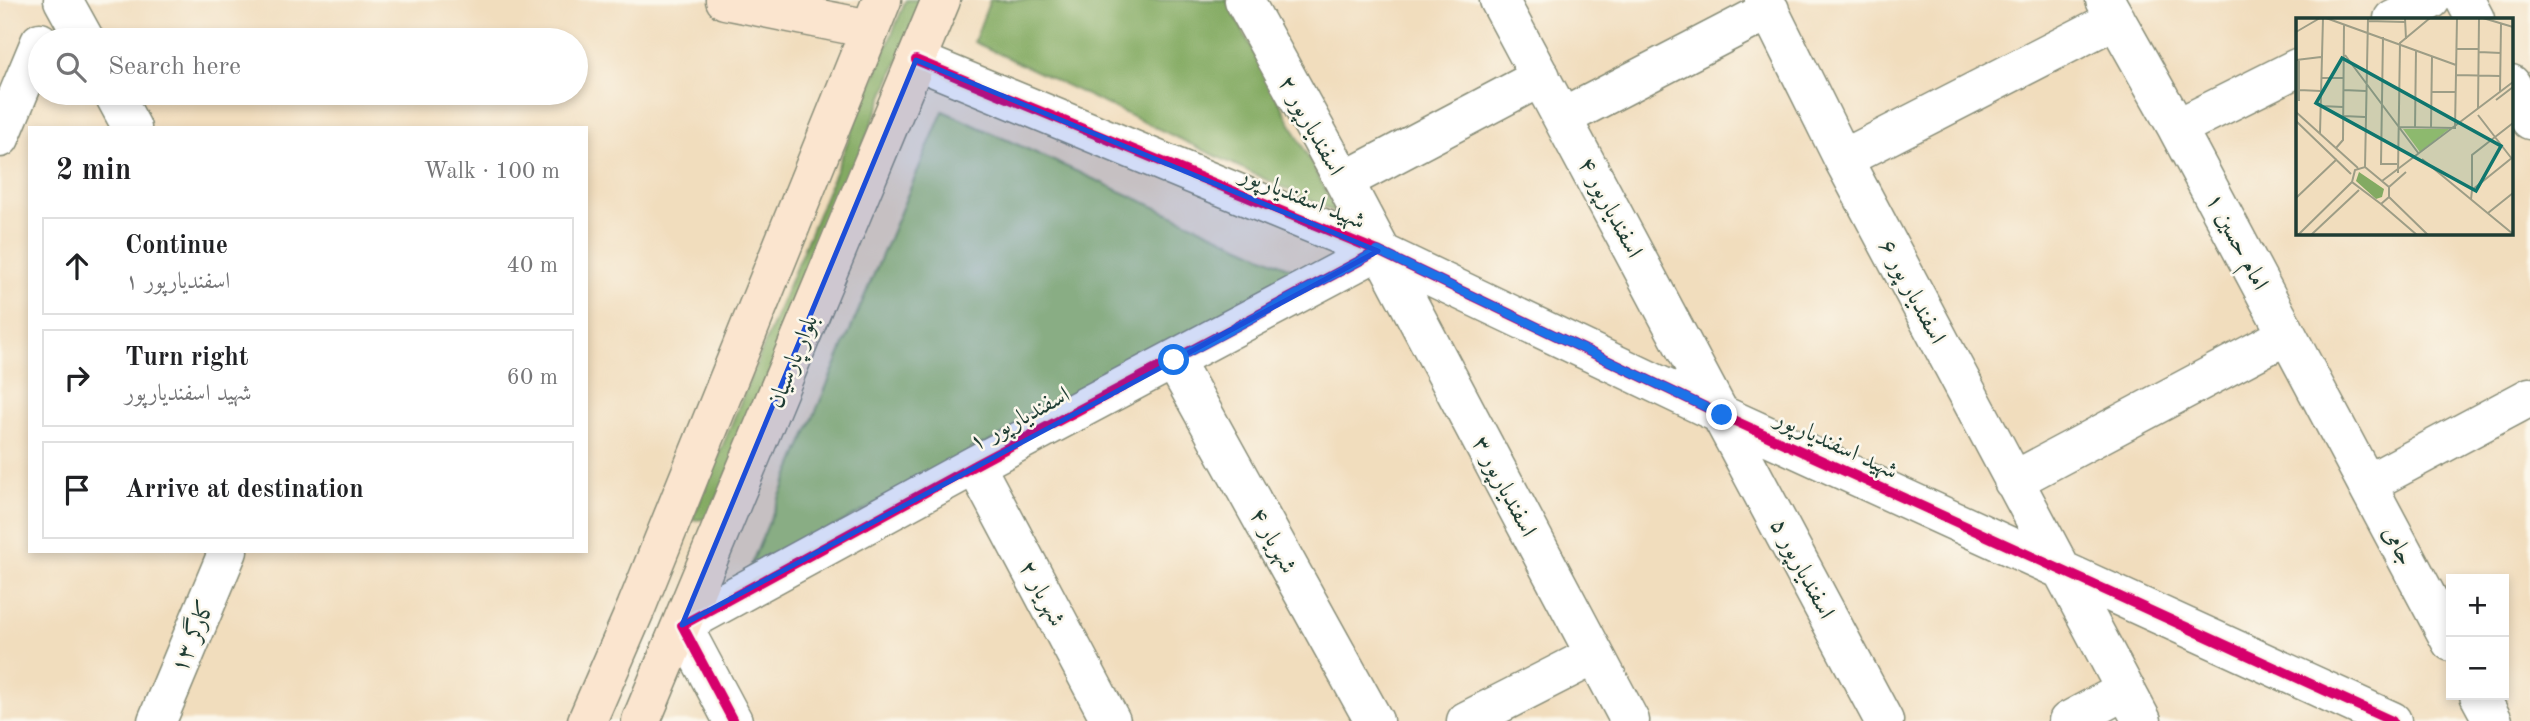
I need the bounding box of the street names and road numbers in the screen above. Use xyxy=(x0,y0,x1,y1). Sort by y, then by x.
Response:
street label: اسفندیارپور ۲ xyxy=(1270,72,1347,181)
street label: اسفندیارپور ۴ xyxy=(1570,154,1646,263)
street label: شهید اسفندیارپور xyxy=(1233,162,1368,238)
street label: امام حسین ۱ xyxy=(2195,190,2272,298)
street label: اسفندیار پور ۶ xyxy=(1871,236,1949,350)
street label: بلوار پارسیان xyxy=(764,312,826,413)
street label: اسفندیارپور ۱ xyxy=(966,383,1075,459)
street label: شهید اسفندیارپور xyxy=(1768,406,1901,487)
street label: اسفندیارپور ۳ xyxy=(1464,433,1540,542)
street label: شهریار ۴ xyxy=(1244,504,1300,578)
street label: اسفندیارپور ۵ xyxy=(1762,515,1838,624)
street label: جامی xyxy=(2377,522,2417,570)
street label: شهریار ۲ xyxy=(1013,557,1068,631)
street label: کارگر ۱۳ xyxy=(162,595,221,677)

